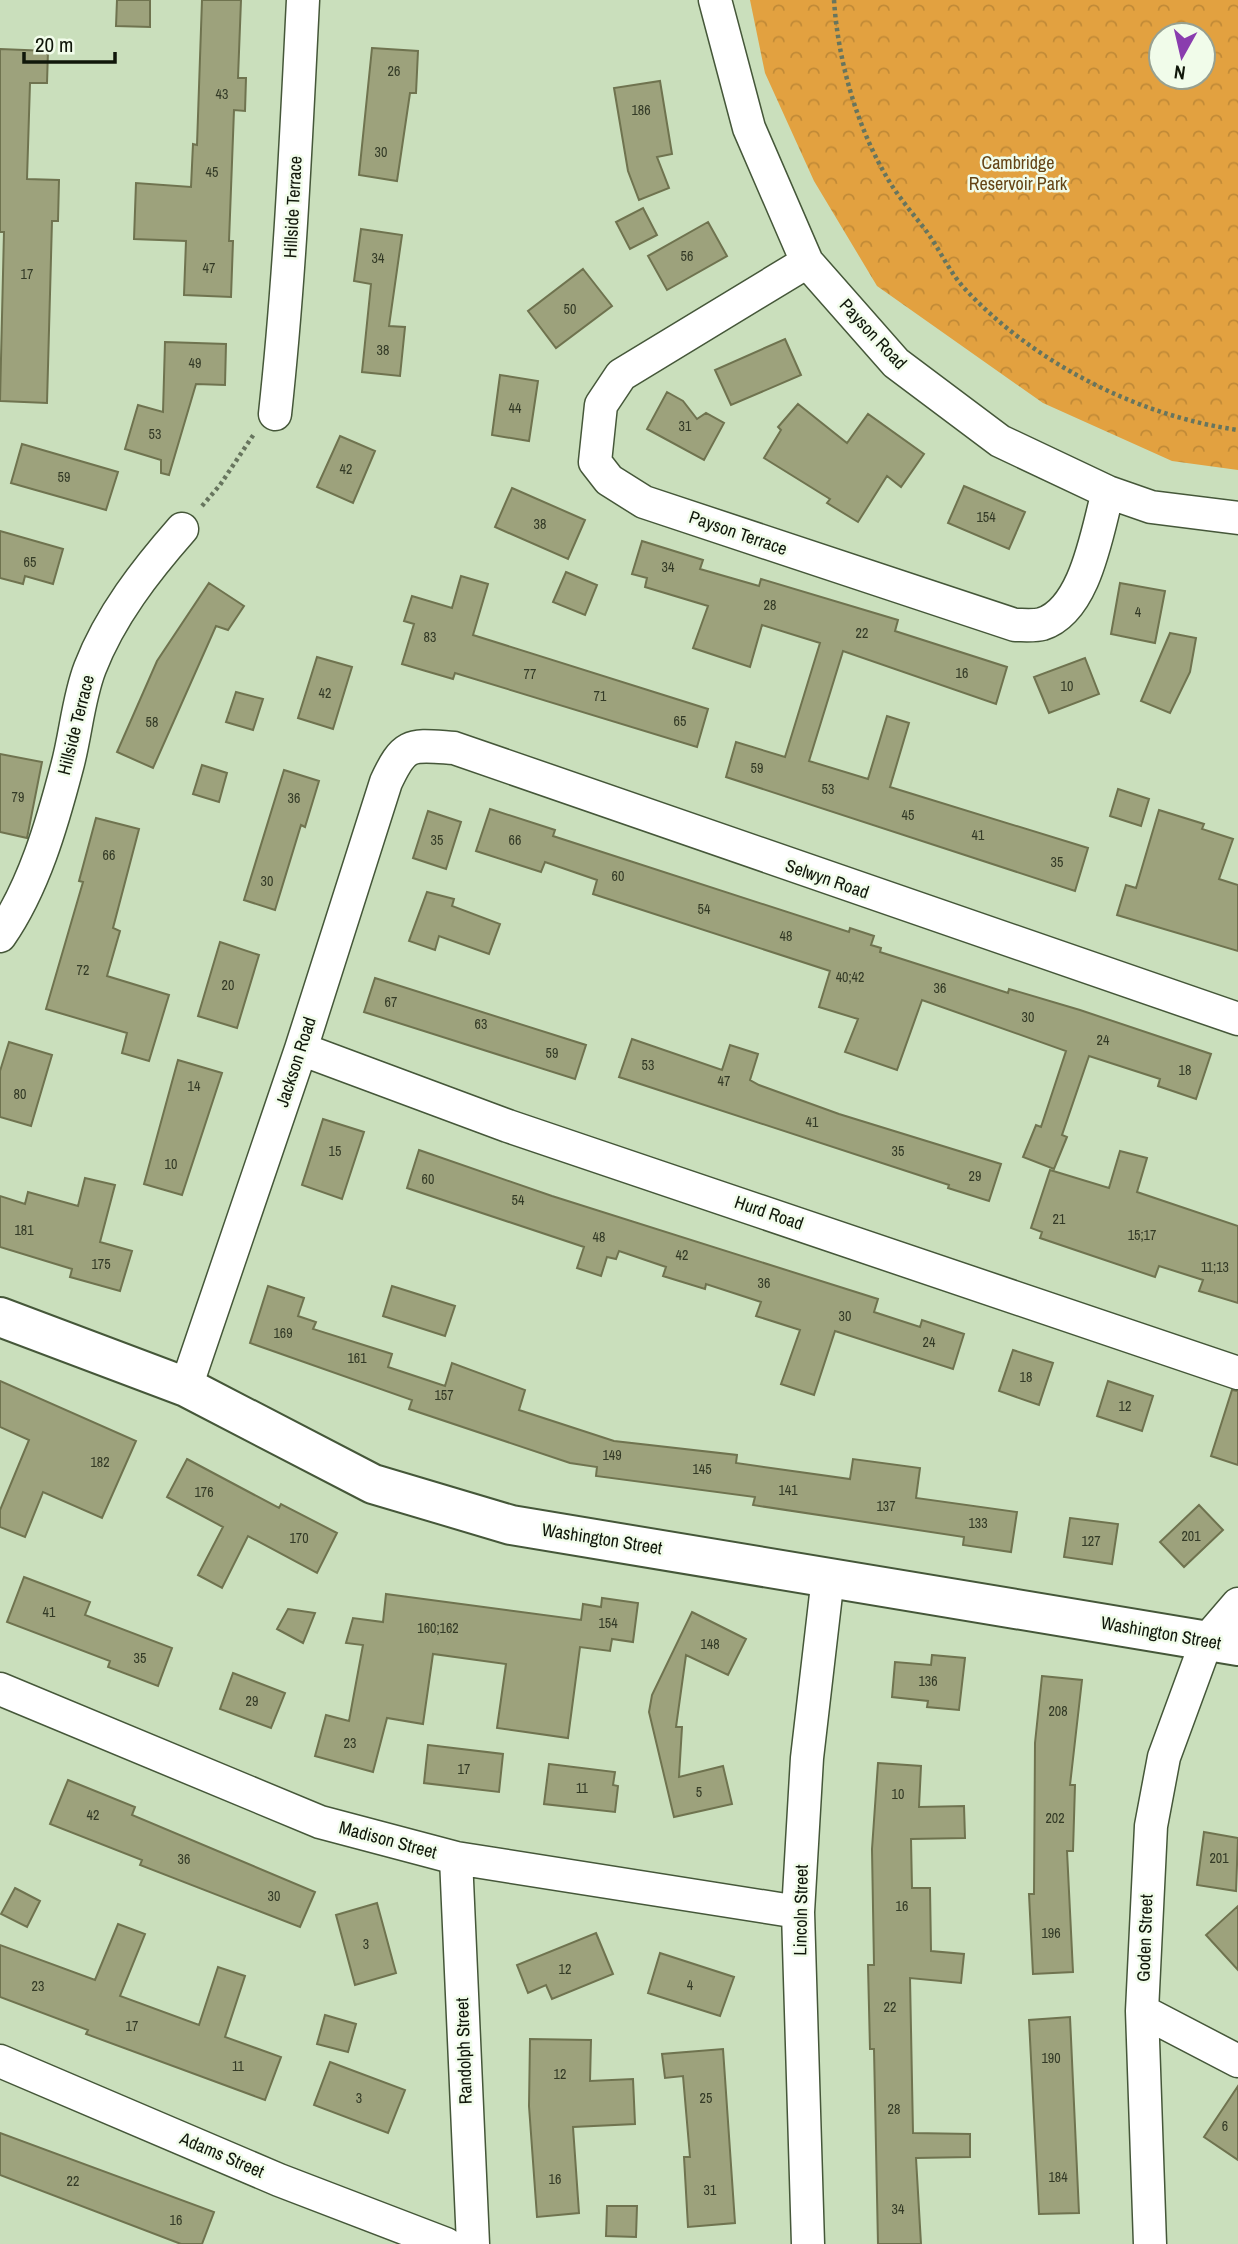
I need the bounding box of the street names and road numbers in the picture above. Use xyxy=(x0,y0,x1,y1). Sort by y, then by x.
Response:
street label: Hillside Terrace xyxy=(277,155,308,259)
street label: Payson Road xyxy=(834,293,913,375)
street label: Payson Terrace xyxy=(686,504,791,561)
street label: Hillside Terrace xyxy=(51,672,100,778)
street label: Selwyn Road xyxy=(782,853,872,905)
street label: Jackson Road xyxy=(269,1014,322,1110)
street label: Hurd Road xyxy=(731,1189,807,1236)
street label: Washington Street xyxy=(540,1517,664,1560)
street label: Washington Street xyxy=(1099,1610,1223,1655)
street label: Madison Street xyxy=(337,1814,440,1865)
street label: Lincoln Street xyxy=(787,1864,814,1956)
street label: Goden Street xyxy=(1130,1894,1159,1982)
street label: Randolph Street xyxy=(449,1997,478,2105)
street label: Adams Street xyxy=(175,2125,268,2184)

